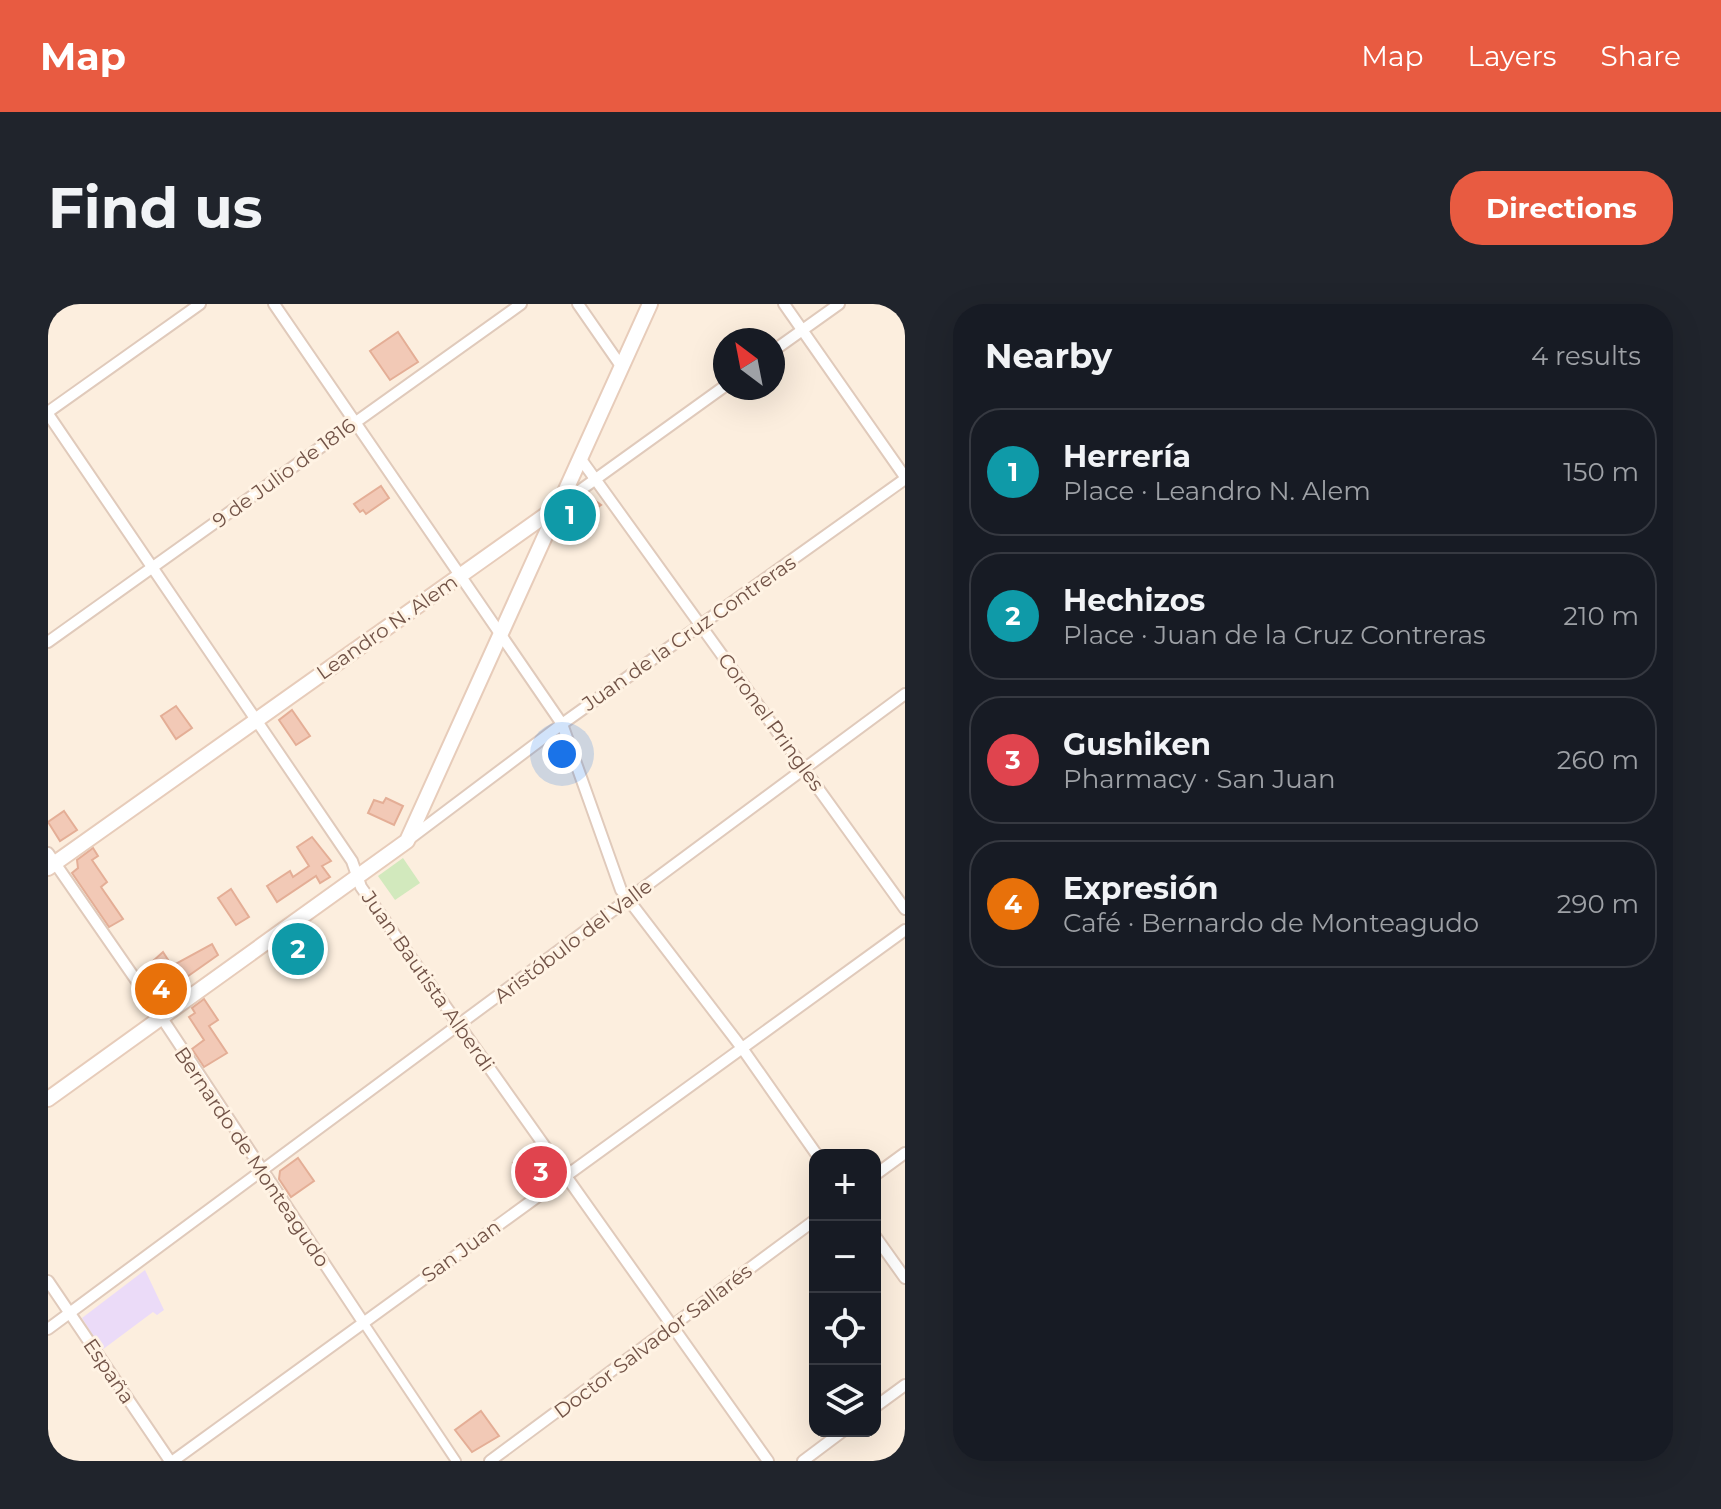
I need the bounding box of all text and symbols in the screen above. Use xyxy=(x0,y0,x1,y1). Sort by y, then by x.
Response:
text: Map xyxy=(40,33,126,80)
text: Map xyxy=(1361,39,1424,73)
text: Layers xyxy=(1468,39,1557,73)
text: Share xyxy=(1601,39,1681,73)
button: Directions xyxy=(1450,171,1673,245)
text: Find us xyxy=(48,174,262,242)
north arrow xyxy=(713,328,785,400)
text: Nearby xyxy=(985,335,1112,377)
text: 4 results xyxy=(1531,340,1641,372)
street label: 9 de Julio de 1816 xyxy=(208,413,360,533)
text: Herrería xyxy=(1063,438,1191,475)
text: 1 xyxy=(1008,456,1018,488)
text: 150 m xyxy=(1563,456,1639,488)
text: Place · Leandro N. Alem xyxy=(1063,475,1371,507)
pin: 1 xyxy=(544,485,596,545)
street label: Juan de la Cruz Contreras xyxy=(577,550,800,717)
street label: Leandro N. Alem xyxy=(312,569,462,685)
text: Hechizos xyxy=(1063,582,1205,619)
text: 2 xyxy=(1005,600,1021,632)
text: 210 m xyxy=(1563,600,1639,632)
text: Place · Juan de la Cruz Contreras xyxy=(1063,619,1486,651)
street label: Coronel Pringles xyxy=(713,648,829,796)
text: Gushiken xyxy=(1063,726,1211,763)
your location xyxy=(542,734,582,774)
text: 3 xyxy=(1005,744,1021,776)
text: 260 m xyxy=(1557,744,1639,776)
text: Pharmacy · San Juan xyxy=(1063,763,1336,795)
text: Expresión xyxy=(1063,870,1218,907)
street label: Aristóbulo del Valle xyxy=(489,874,657,1008)
street label: Juan Bautista Alberdi xyxy=(356,885,499,1076)
text: 4 xyxy=(1004,888,1022,920)
text: 290 m xyxy=(1557,888,1639,920)
text: Café · Bernardo de Monteagudo xyxy=(1063,907,1479,939)
pin: 2 xyxy=(272,919,324,979)
pin: 4 xyxy=(135,959,187,1019)
street label: Bernardo de Monteagudo xyxy=(169,1042,335,1272)
pin: 3 xyxy=(515,1142,567,1202)
map controls xyxy=(809,1149,881,1437)
button: + xyxy=(809,1149,881,1221)
street label: San Juan xyxy=(417,1214,505,1288)
button: − xyxy=(809,1221,881,1293)
street label: Doctor Salvador Sallarés xyxy=(549,1259,757,1423)
button: locate xyxy=(809,1293,881,1365)
street label: España xyxy=(78,1334,140,1408)
button: layers xyxy=(809,1365,881,1437)

